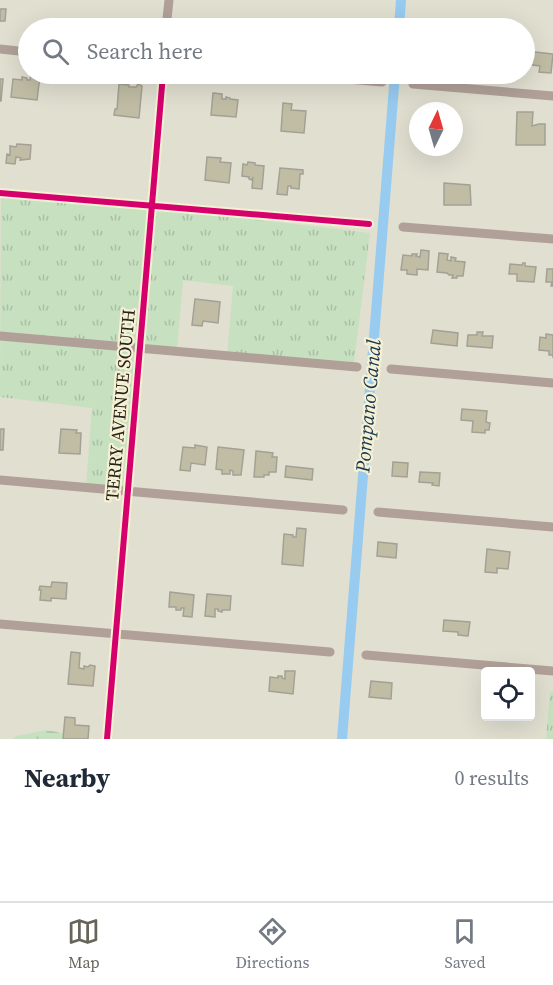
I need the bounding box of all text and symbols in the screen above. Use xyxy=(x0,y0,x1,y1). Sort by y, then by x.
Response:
search box xyxy=(18,18,535,84)
icon: search xyxy=(39,35,72,68)
text: Search here xyxy=(87,36,203,66)
north arrow xyxy=(409,102,463,156)
street label: TERRY AVENUE SOUTH xyxy=(99,308,141,502)
water label: Pompano Canal xyxy=(348,338,388,475)
map controls xyxy=(481,667,535,721)
button: locate xyxy=(481,667,535,721)
text: Nearby xyxy=(24,760,110,796)
text: 0 results xyxy=(454,764,529,792)
tab: Map xyxy=(67,915,100,973)
tab: Directions xyxy=(235,915,310,973)
tab: Saved xyxy=(444,915,486,973)

